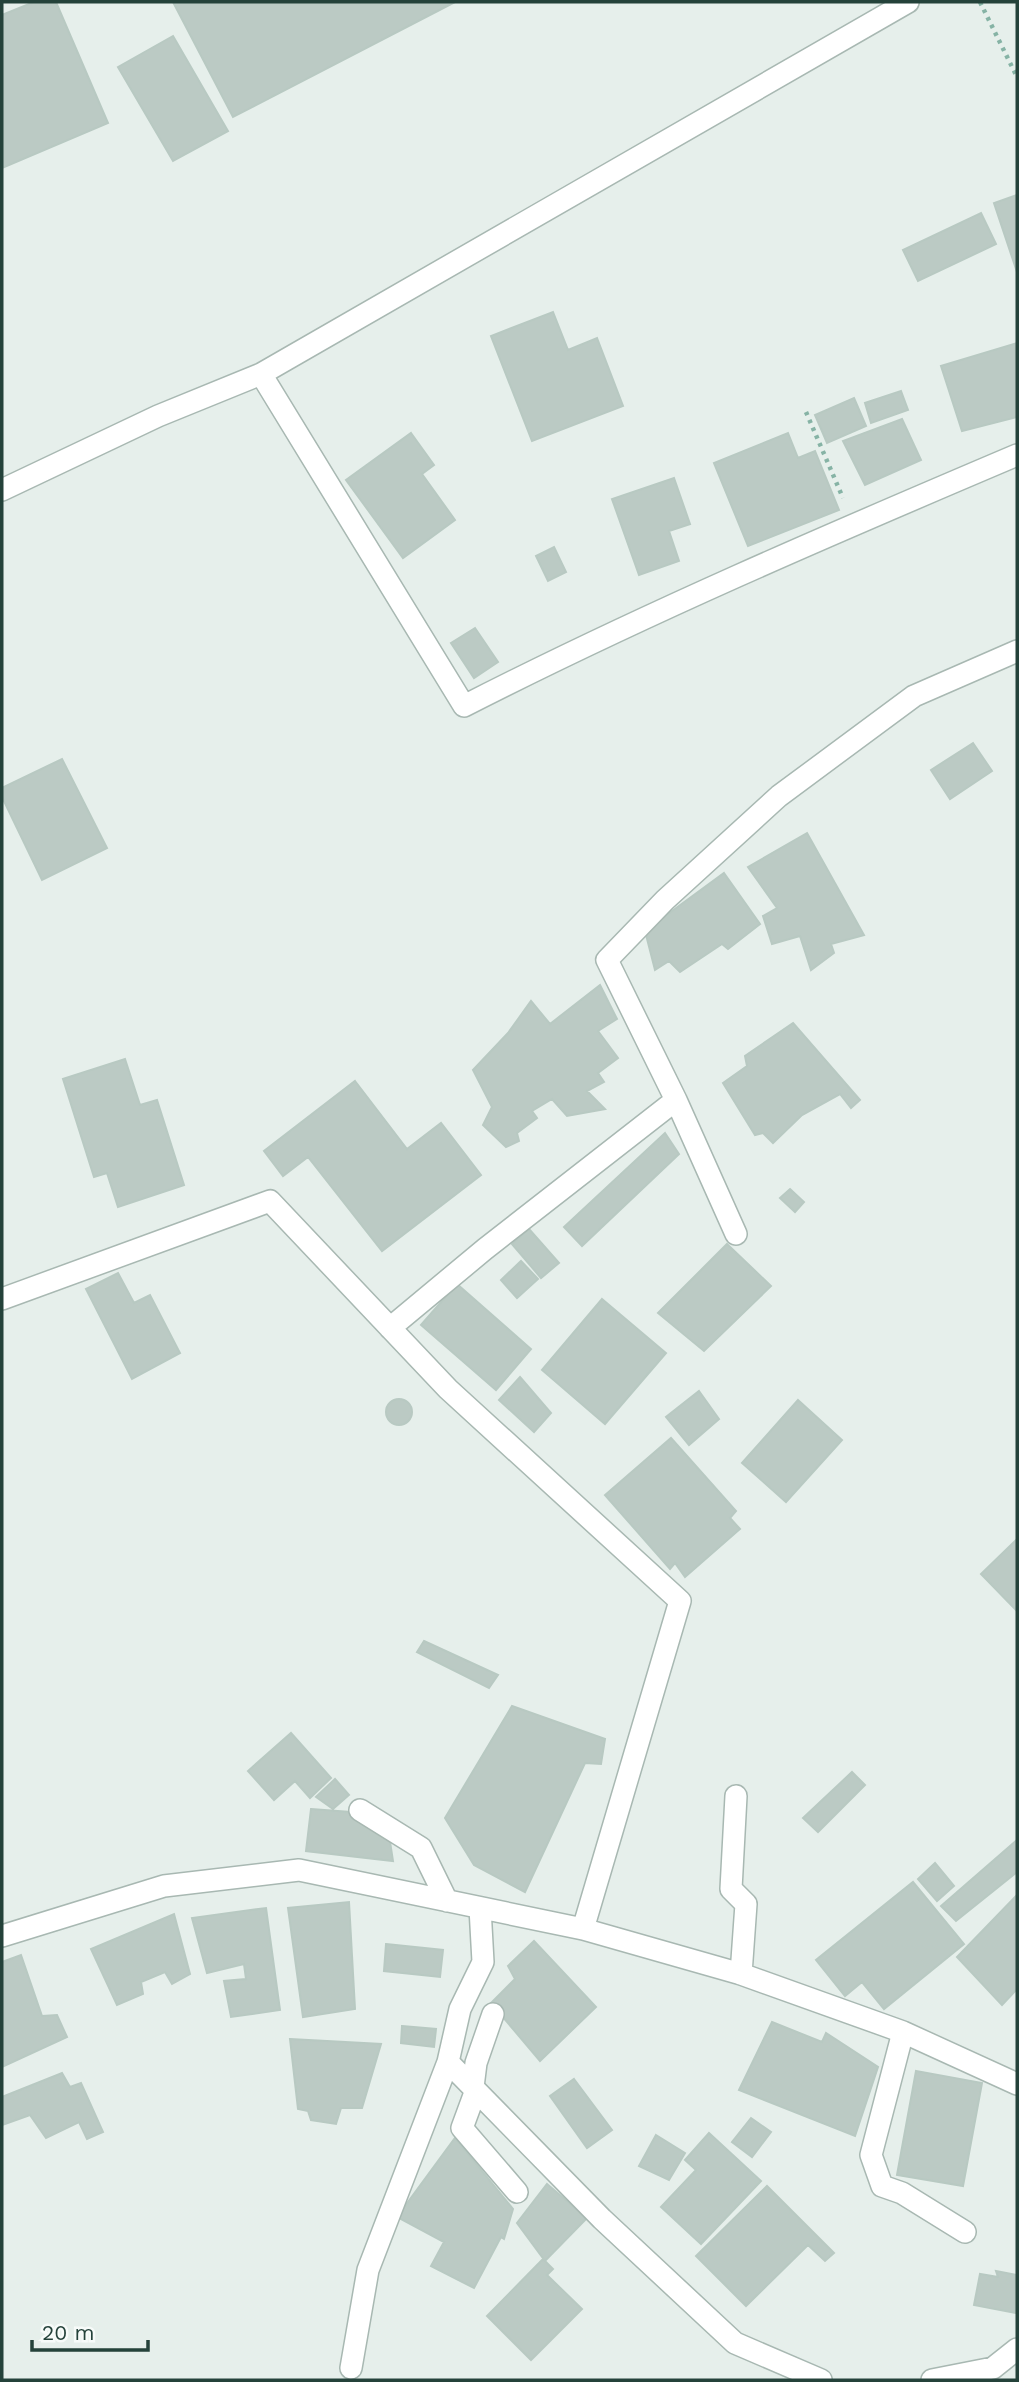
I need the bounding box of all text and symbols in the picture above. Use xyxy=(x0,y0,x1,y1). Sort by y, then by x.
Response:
scale bar xyxy=(32,2308,147,2352)
text: 20 m xyxy=(42,2320,94,2345)

